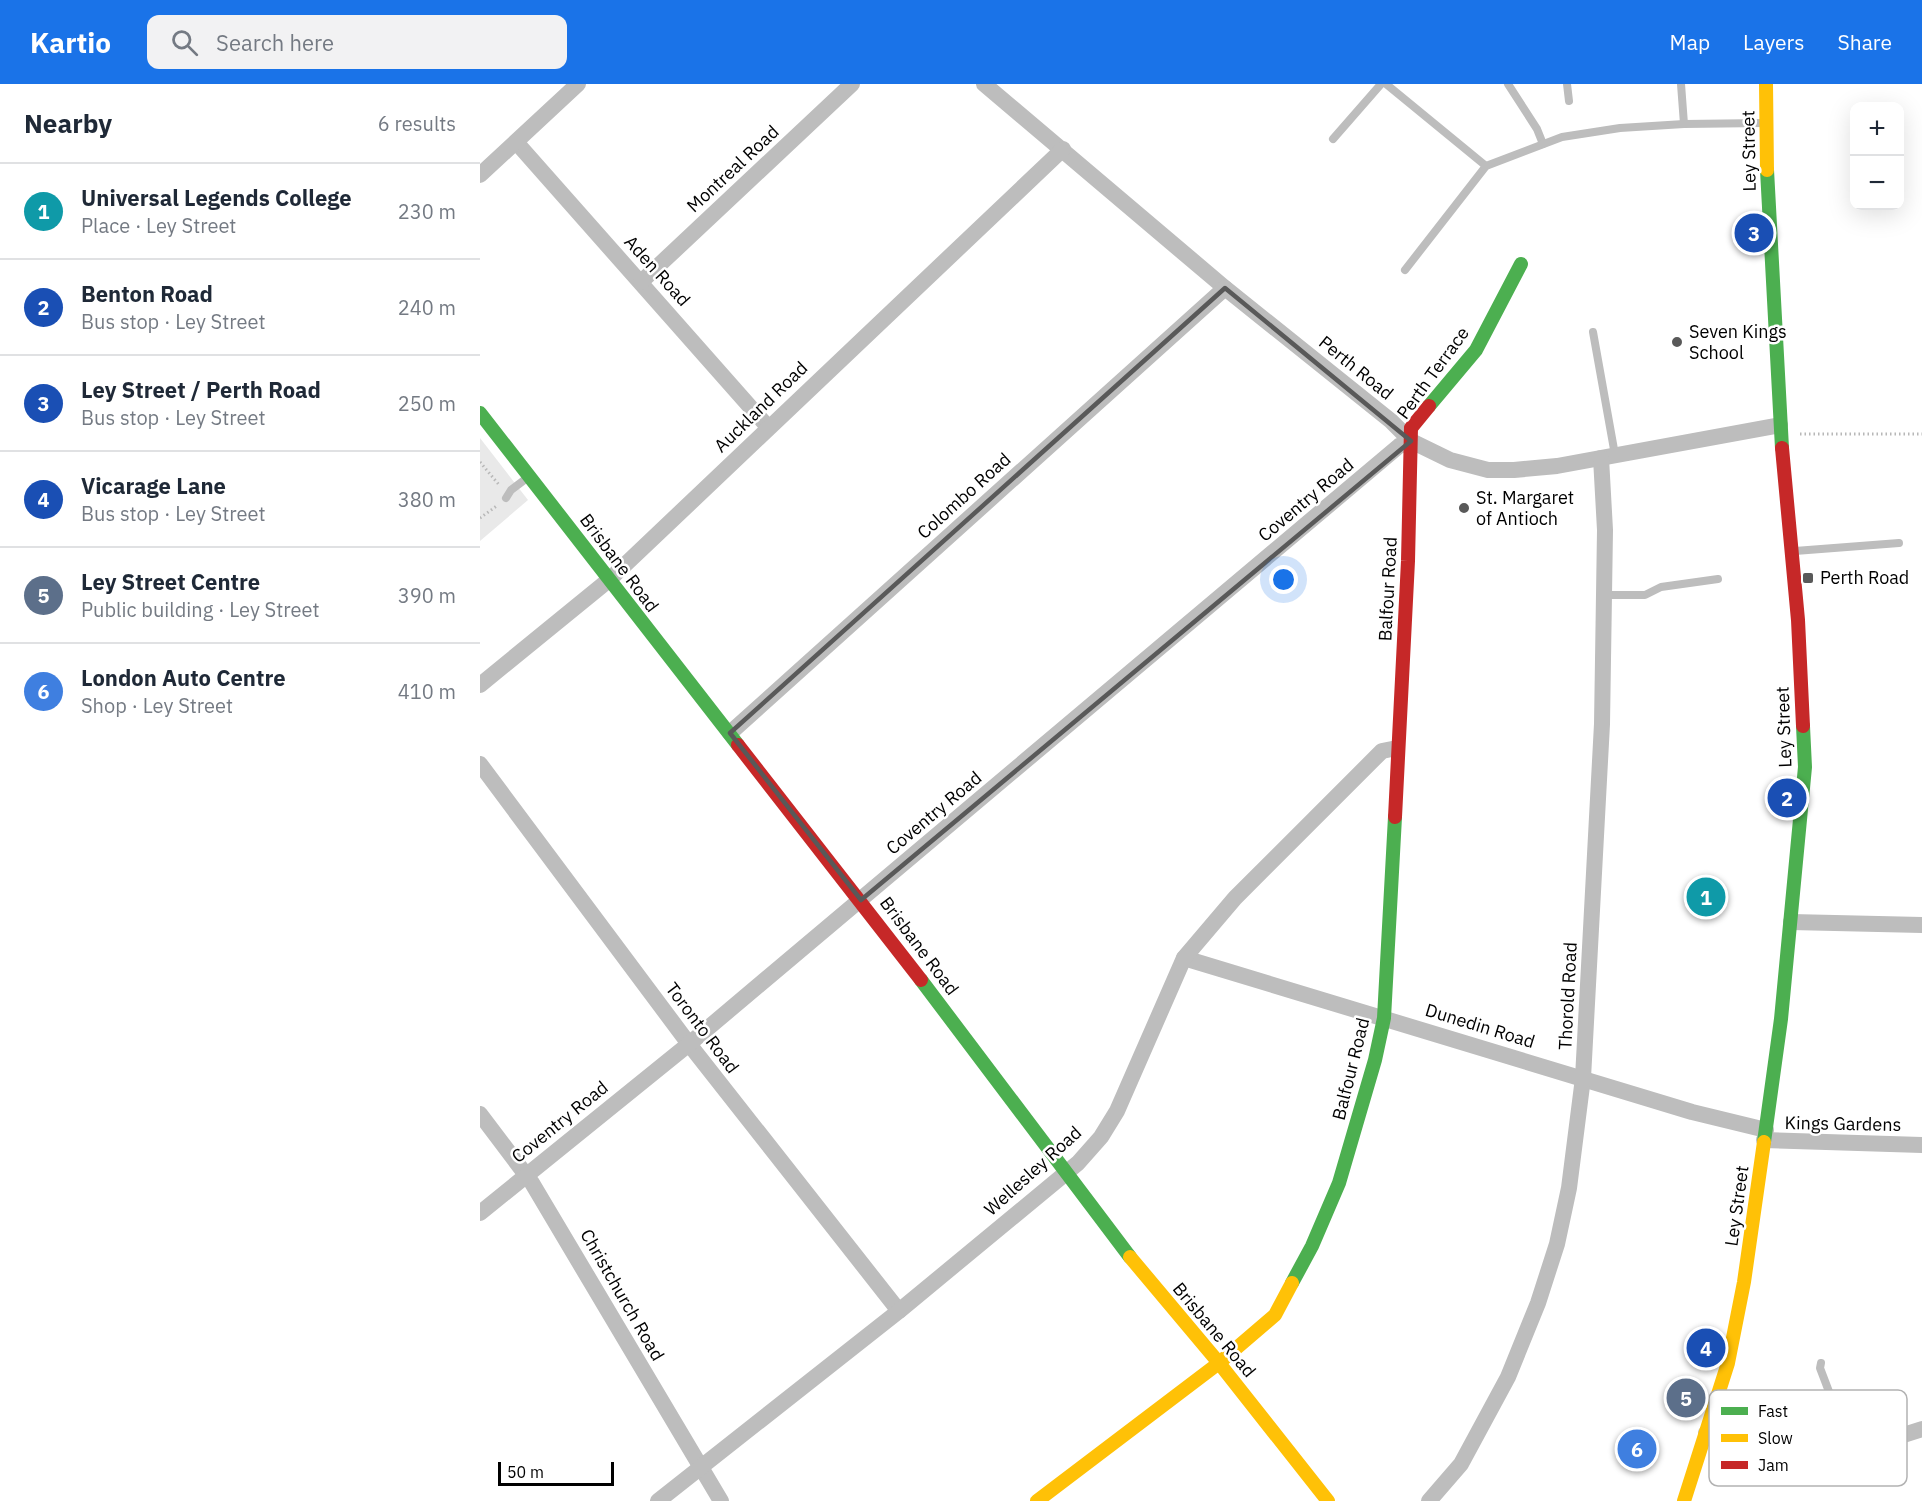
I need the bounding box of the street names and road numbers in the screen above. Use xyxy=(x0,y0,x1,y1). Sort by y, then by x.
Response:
street label: Ley Street xyxy=(1736,110,1761,192)
street label: Montreal Road xyxy=(682,120,784,217)
street label: Aden Road xyxy=(619,230,695,311)
street label: Perth Terrace xyxy=(1391,322,1474,423)
street label: Perth Road xyxy=(1314,331,1398,405)
street label: Auckland Road xyxy=(709,356,812,457)
street label: Colombo Road xyxy=(912,448,1015,544)
street label: Coventry Road xyxy=(1253,453,1358,546)
street label: Brisbane Road xyxy=(575,509,664,617)
street label: Balfour Road xyxy=(1373,536,1402,642)
street label: Ley Street xyxy=(1771,686,1796,768)
street label: Coventry Road xyxy=(881,766,986,859)
street label: Brisbane Road xyxy=(875,892,964,1000)
street label: Thorold Road xyxy=(1553,941,1582,1051)
street label: Toronto Road xyxy=(661,978,744,1078)
street label: Dunedin Road xyxy=(1423,998,1538,1053)
street label: Balfour Road xyxy=(1327,1015,1374,1122)
street label: Coventry Road xyxy=(507,1076,613,1168)
street label: Kings Gardens xyxy=(1785,1111,1901,1136)
street label: Wellesley Road xyxy=(979,1121,1086,1220)
street label: Ley Street xyxy=(1719,1164,1754,1248)
street label: Christchurch Road xyxy=(575,1225,669,1365)
street label: Brisbane Road xyxy=(1168,1277,1261,1382)

